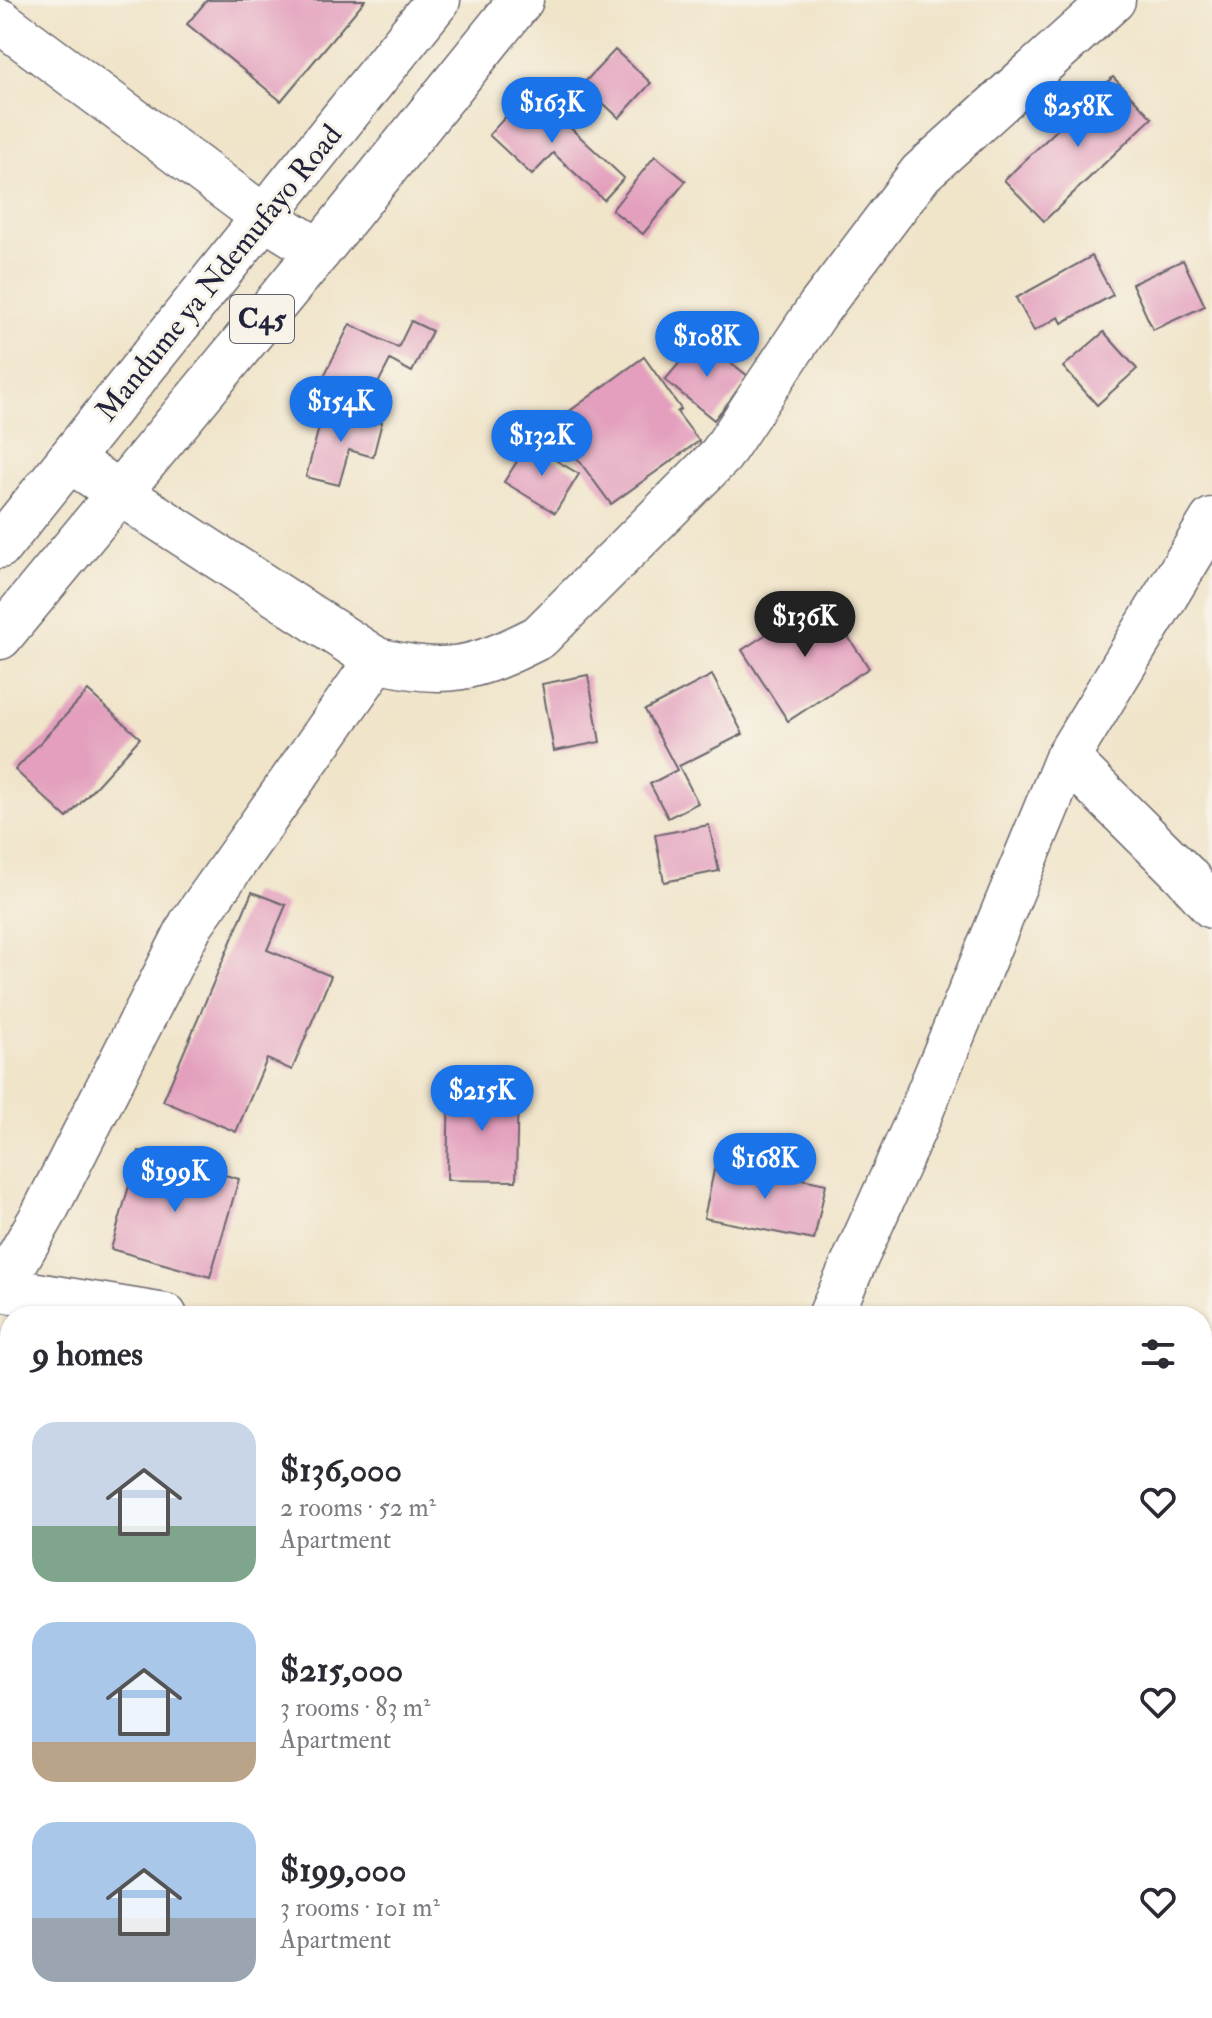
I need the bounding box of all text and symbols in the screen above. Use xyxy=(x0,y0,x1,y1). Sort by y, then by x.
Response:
pin: $163K xyxy=(496,77,608,145)
pin: $258K xyxy=(1022,81,1134,149)
text: $163K xyxy=(519,87,585,119)
text: $258K xyxy=(1043,91,1113,123)
street label: Mandume ya Ndemufayo Road xyxy=(88,117,350,429)
road number: C45 xyxy=(230,295,294,343)
pin: $108K xyxy=(651,311,763,379)
text: $108K xyxy=(673,321,741,353)
pin: $154K xyxy=(285,376,397,444)
text: $154K xyxy=(308,386,374,418)
pin: $132K xyxy=(486,410,598,478)
text: $132K xyxy=(509,420,575,452)
pin: $136K xyxy=(749,591,861,659)
text: $136K xyxy=(772,601,838,633)
pin: $215K xyxy=(426,1065,538,1133)
text: $215K xyxy=(449,1075,515,1107)
pin: $168K xyxy=(709,1133,821,1201)
text: $168K xyxy=(731,1143,799,1175)
pin: $199K xyxy=(119,1146,231,1214)
text: $199K xyxy=(141,1156,209,1188)
icon: filters xyxy=(1136,1332,1180,1376)
text: 9 homes xyxy=(32,1333,143,1376)
text: $136,000 xyxy=(280,1449,402,1492)
icon: home xyxy=(96,1454,192,1550)
icon: heart xyxy=(1136,1480,1180,1524)
text: 2 rooms · 52 m² xyxy=(280,1492,436,1524)
text: Apartment xyxy=(280,1524,391,1556)
text: $215,000 xyxy=(280,1649,403,1692)
icon: home xyxy=(96,1654,192,1750)
icon: heart xyxy=(1136,1680,1180,1724)
text: 3 rooms · 83 m² xyxy=(280,1692,430,1724)
text: Apartment xyxy=(280,1724,391,1756)
text: $199,000 xyxy=(280,1849,406,1892)
icon: home xyxy=(96,1854,192,1950)
icon: heart xyxy=(1136,1880,1180,1924)
text: 3 rooms · 101 m² xyxy=(280,1892,440,1924)
text: Apartment xyxy=(280,1924,391,1956)

